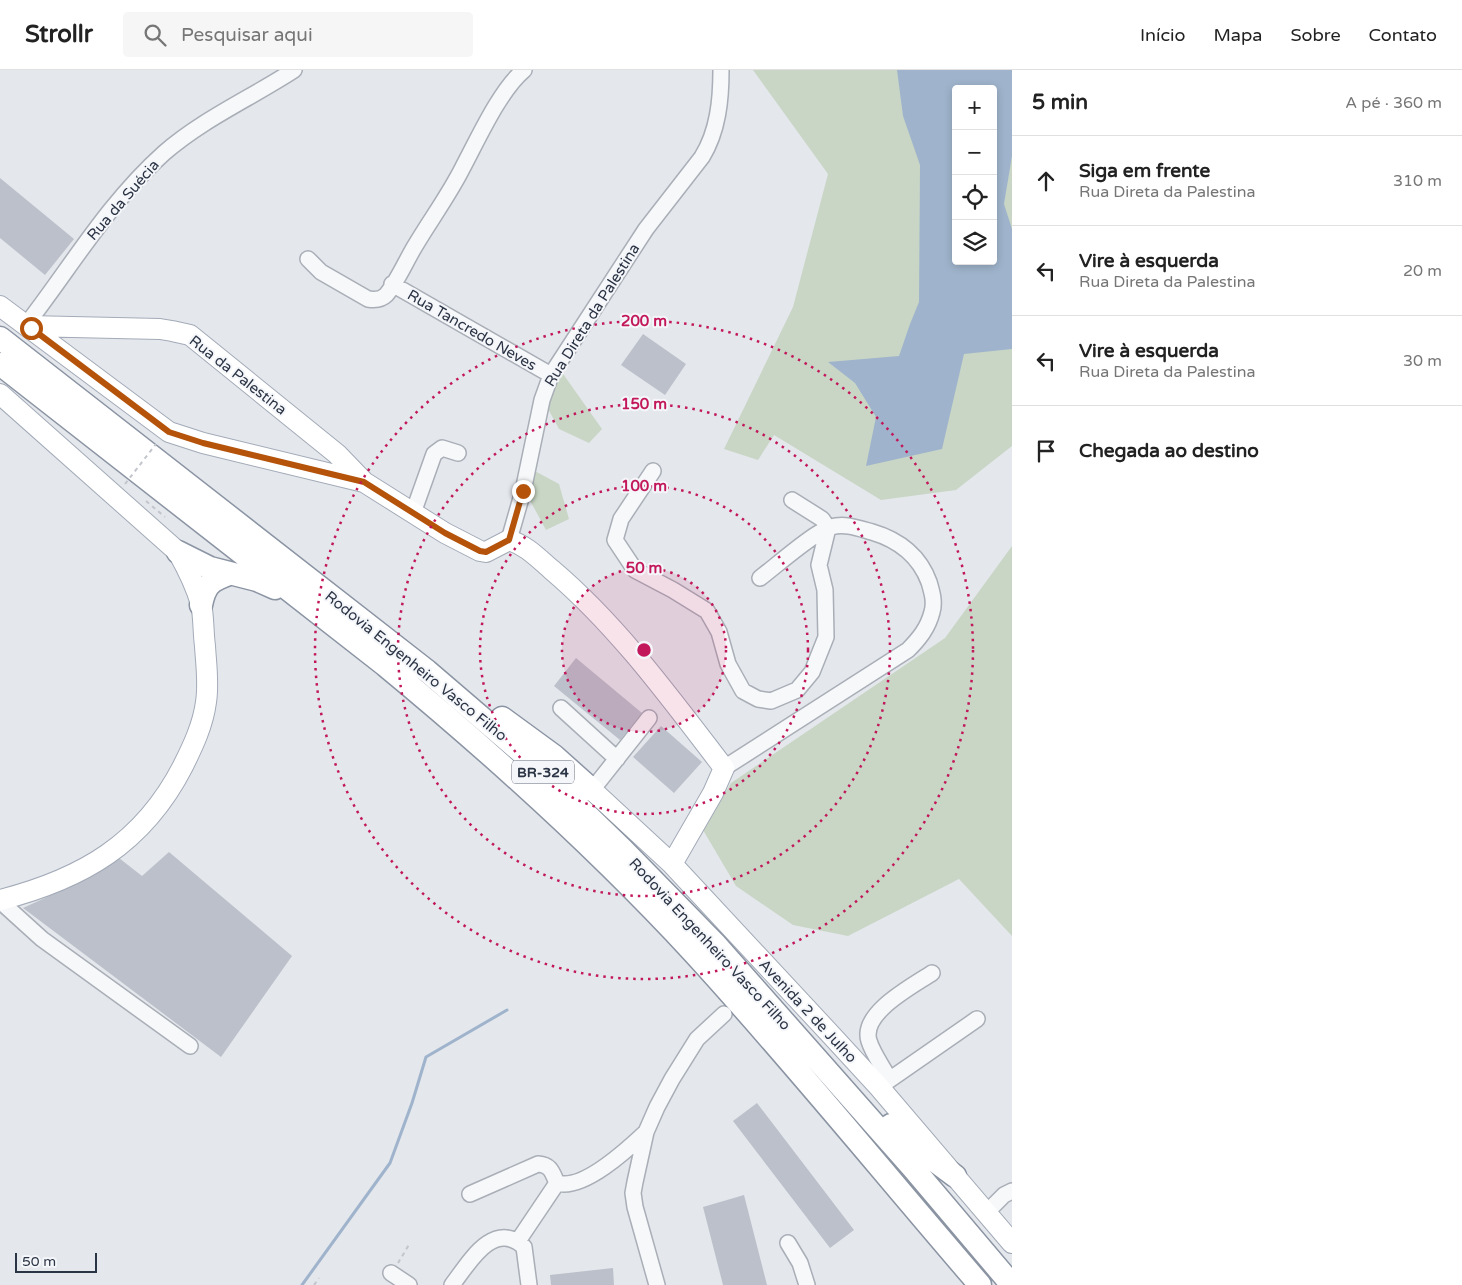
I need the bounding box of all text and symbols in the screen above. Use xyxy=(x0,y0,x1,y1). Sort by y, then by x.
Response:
search box xyxy=(123,12,473,57)
text: Strollr xyxy=(25,20,93,49)
icon: search xyxy=(141,21,169,49)
text: Pesquisar aqui xyxy=(181,24,313,46)
text: Início xyxy=(1140,24,1185,46)
text: Mapa xyxy=(1213,24,1262,46)
text: Sobre xyxy=(1290,24,1341,46)
text: Contato xyxy=(1369,24,1437,46)
map controls xyxy=(952,85,997,265)
button: + xyxy=(952,85,997,130)
text: 5 min xyxy=(1032,90,1088,115)
text: A pé · 360 m xyxy=(1345,93,1442,113)
button: − xyxy=(952,130,997,175)
street label: Rua da Suécia xyxy=(83,156,163,244)
text: Siga em frente xyxy=(1079,160,1210,182)
icon: ahead xyxy=(1032,167,1060,195)
text: 310 m xyxy=(1393,171,1442,191)
button: locate xyxy=(952,175,997,220)
text: Rua Direta da Palestina xyxy=(1079,182,1255,202)
button: layers xyxy=(952,220,997,265)
street label: Rua Direta da Palestina xyxy=(541,240,643,390)
text: Vire à esquerda xyxy=(1079,250,1219,272)
icon: left xyxy=(1032,257,1060,285)
text: 20 m xyxy=(1403,261,1442,281)
text: Rua Direta da Palestina xyxy=(1079,272,1255,292)
street label: Rua Tancredo Neves xyxy=(404,286,540,374)
text: 200 m xyxy=(621,312,667,330)
route start xyxy=(20,317,43,340)
street label: Rua da Palestina xyxy=(186,331,290,419)
text: Vire à esquerda xyxy=(1079,340,1219,362)
icon: left xyxy=(1032,347,1060,375)
text: 30 m xyxy=(1403,351,1442,371)
text: Rua Direta da Palestina xyxy=(1079,362,1255,382)
text: 150 m xyxy=(621,395,667,413)
icon: arrive xyxy=(1032,437,1060,465)
text: Chegada ao destino xyxy=(1079,440,1259,462)
text: 100 m xyxy=(621,477,667,495)
route end xyxy=(512,480,535,503)
text: 50 m xyxy=(626,559,662,577)
street label: Rodovia Engenheiro Vasco Filho xyxy=(321,587,511,745)
centre of rings xyxy=(635,641,653,659)
road number: BR-324 xyxy=(512,760,574,784)
street label: Rodovia Engenheiro Vasco Filho xyxy=(625,854,795,1034)
street label: Avenida 2 de Julho xyxy=(755,956,861,1066)
scale bar xyxy=(15,1250,98,1273)
text: 50 m xyxy=(22,1253,56,1270)

